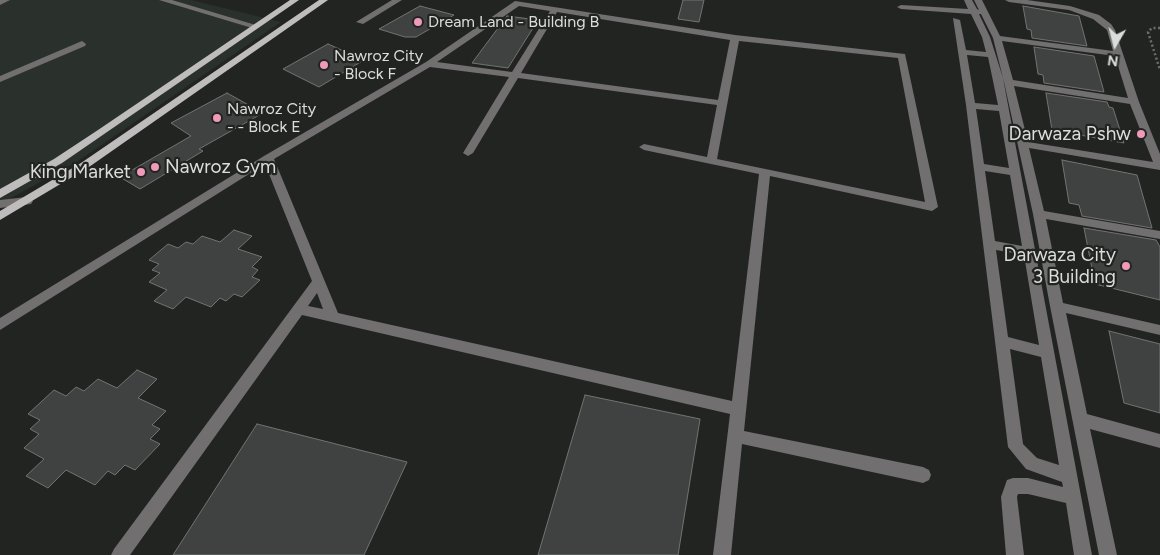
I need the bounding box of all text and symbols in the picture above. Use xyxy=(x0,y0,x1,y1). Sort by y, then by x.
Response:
place label: Dream Land - Building B xyxy=(428,12,599,32)
marker: Dream Land - Building B xyxy=(412,16,424,28)
north arrow xyxy=(1090,20,1140,70)
place label: Nawroz City - Block F xyxy=(334,46,423,84)
text: N xyxy=(1106,51,1119,70)
marker: Nawroz City - Block F xyxy=(318,59,330,71)
place label: Nawroz City - - Block E xyxy=(227,99,316,137)
marker: Nawroz City - - Block E xyxy=(211,112,223,124)
place label: Darwaza Pshw xyxy=(1009,123,1131,145)
marker: Darwaza Pshw xyxy=(1135,128,1147,140)
place label: Nawroz Gym xyxy=(165,156,276,178)
place label: King Market xyxy=(30,161,131,183)
marker: Nawroz Gym xyxy=(149,161,161,173)
marker: King Market xyxy=(135,166,147,178)
place label: Darwaza City 3 Building xyxy=(1003,244,1116,288)
marker: Darwaza City 3 Building xyxy=(1120,260,1132,272)

